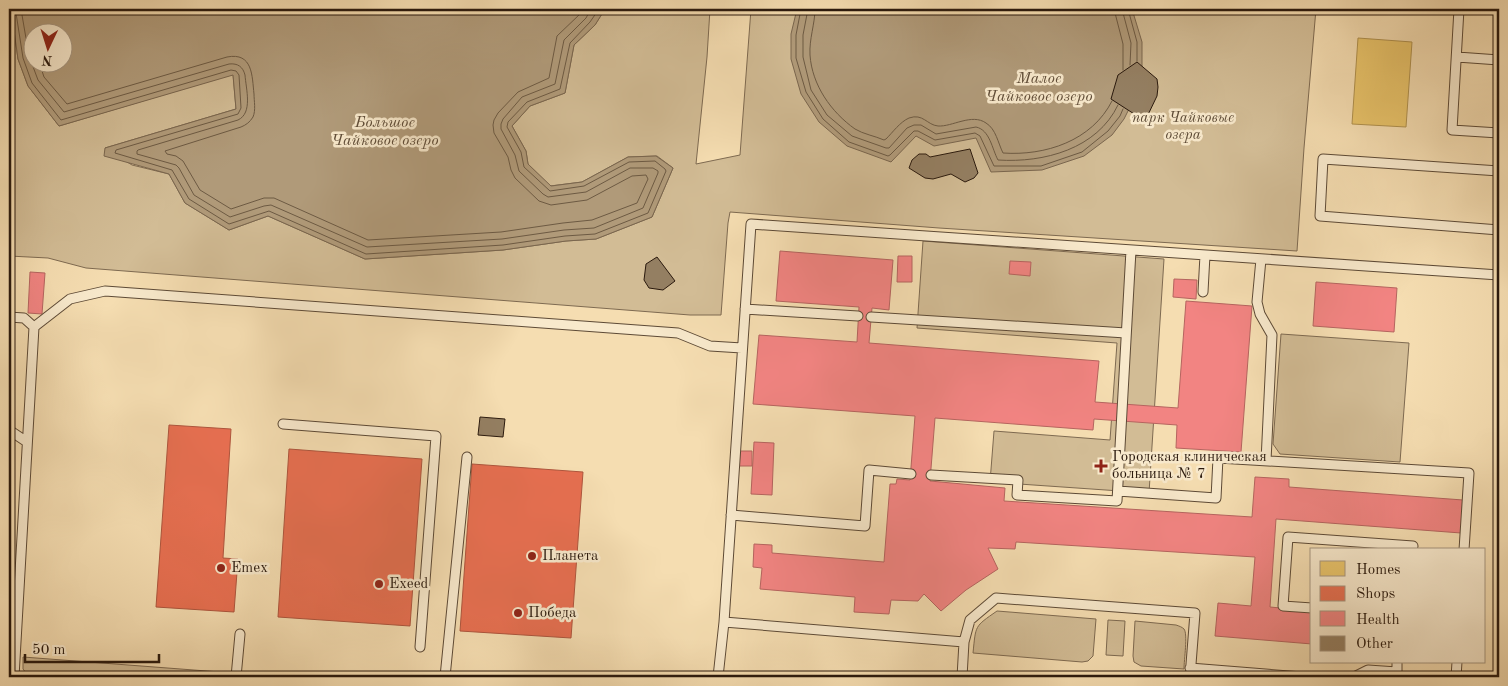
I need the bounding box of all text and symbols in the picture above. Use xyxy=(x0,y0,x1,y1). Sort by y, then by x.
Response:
north arrow xyxy=(22,22,72,72)
text: N xyxy=(41,53,53,67)
water label: Малое Чайковое озеро xyxy=(985,71,1093,105)
park label: парк Чайковые озера xyxy=(1132,111,1234,143)
water label: Большое Чайковое озеро xyxy=(331,115,439,149)
place label: Городская клиническая больница № 7 xyxy=(1112,450,1267,482)
marker: Городская клиническая больница № 7 xyxy=(1094,459,1108,473)
legend xyxy=(1310,548,1486,664)
place label: Планета xyxy=(542,549,599,564)
marker: Планета xyxy=(526,550,538,562)
place label: Emex xyxy=(231,561,268,576)
marker: Emex xyxy=(215,562,227,574)
text: Homes xyxy=(1356,563,1401,578)
place label: Exeed xyxy=(389,577,429,592)
marker: Exeed xyxy=(373,578,385,590)
text: Shops xyxy=(1356,587,1395,602)
place label: Победа xyxy=(528,606,577,621)
marker: Победа xyxy=(512,607,524,619)
text: Health xyxy=(1356,613,1400,628)
scale bar xyxy=(25,631,159,663)
text: Other xyxy=(1356,637,1393,652)
text: 50 m xyxy=(32,643,66,658)

